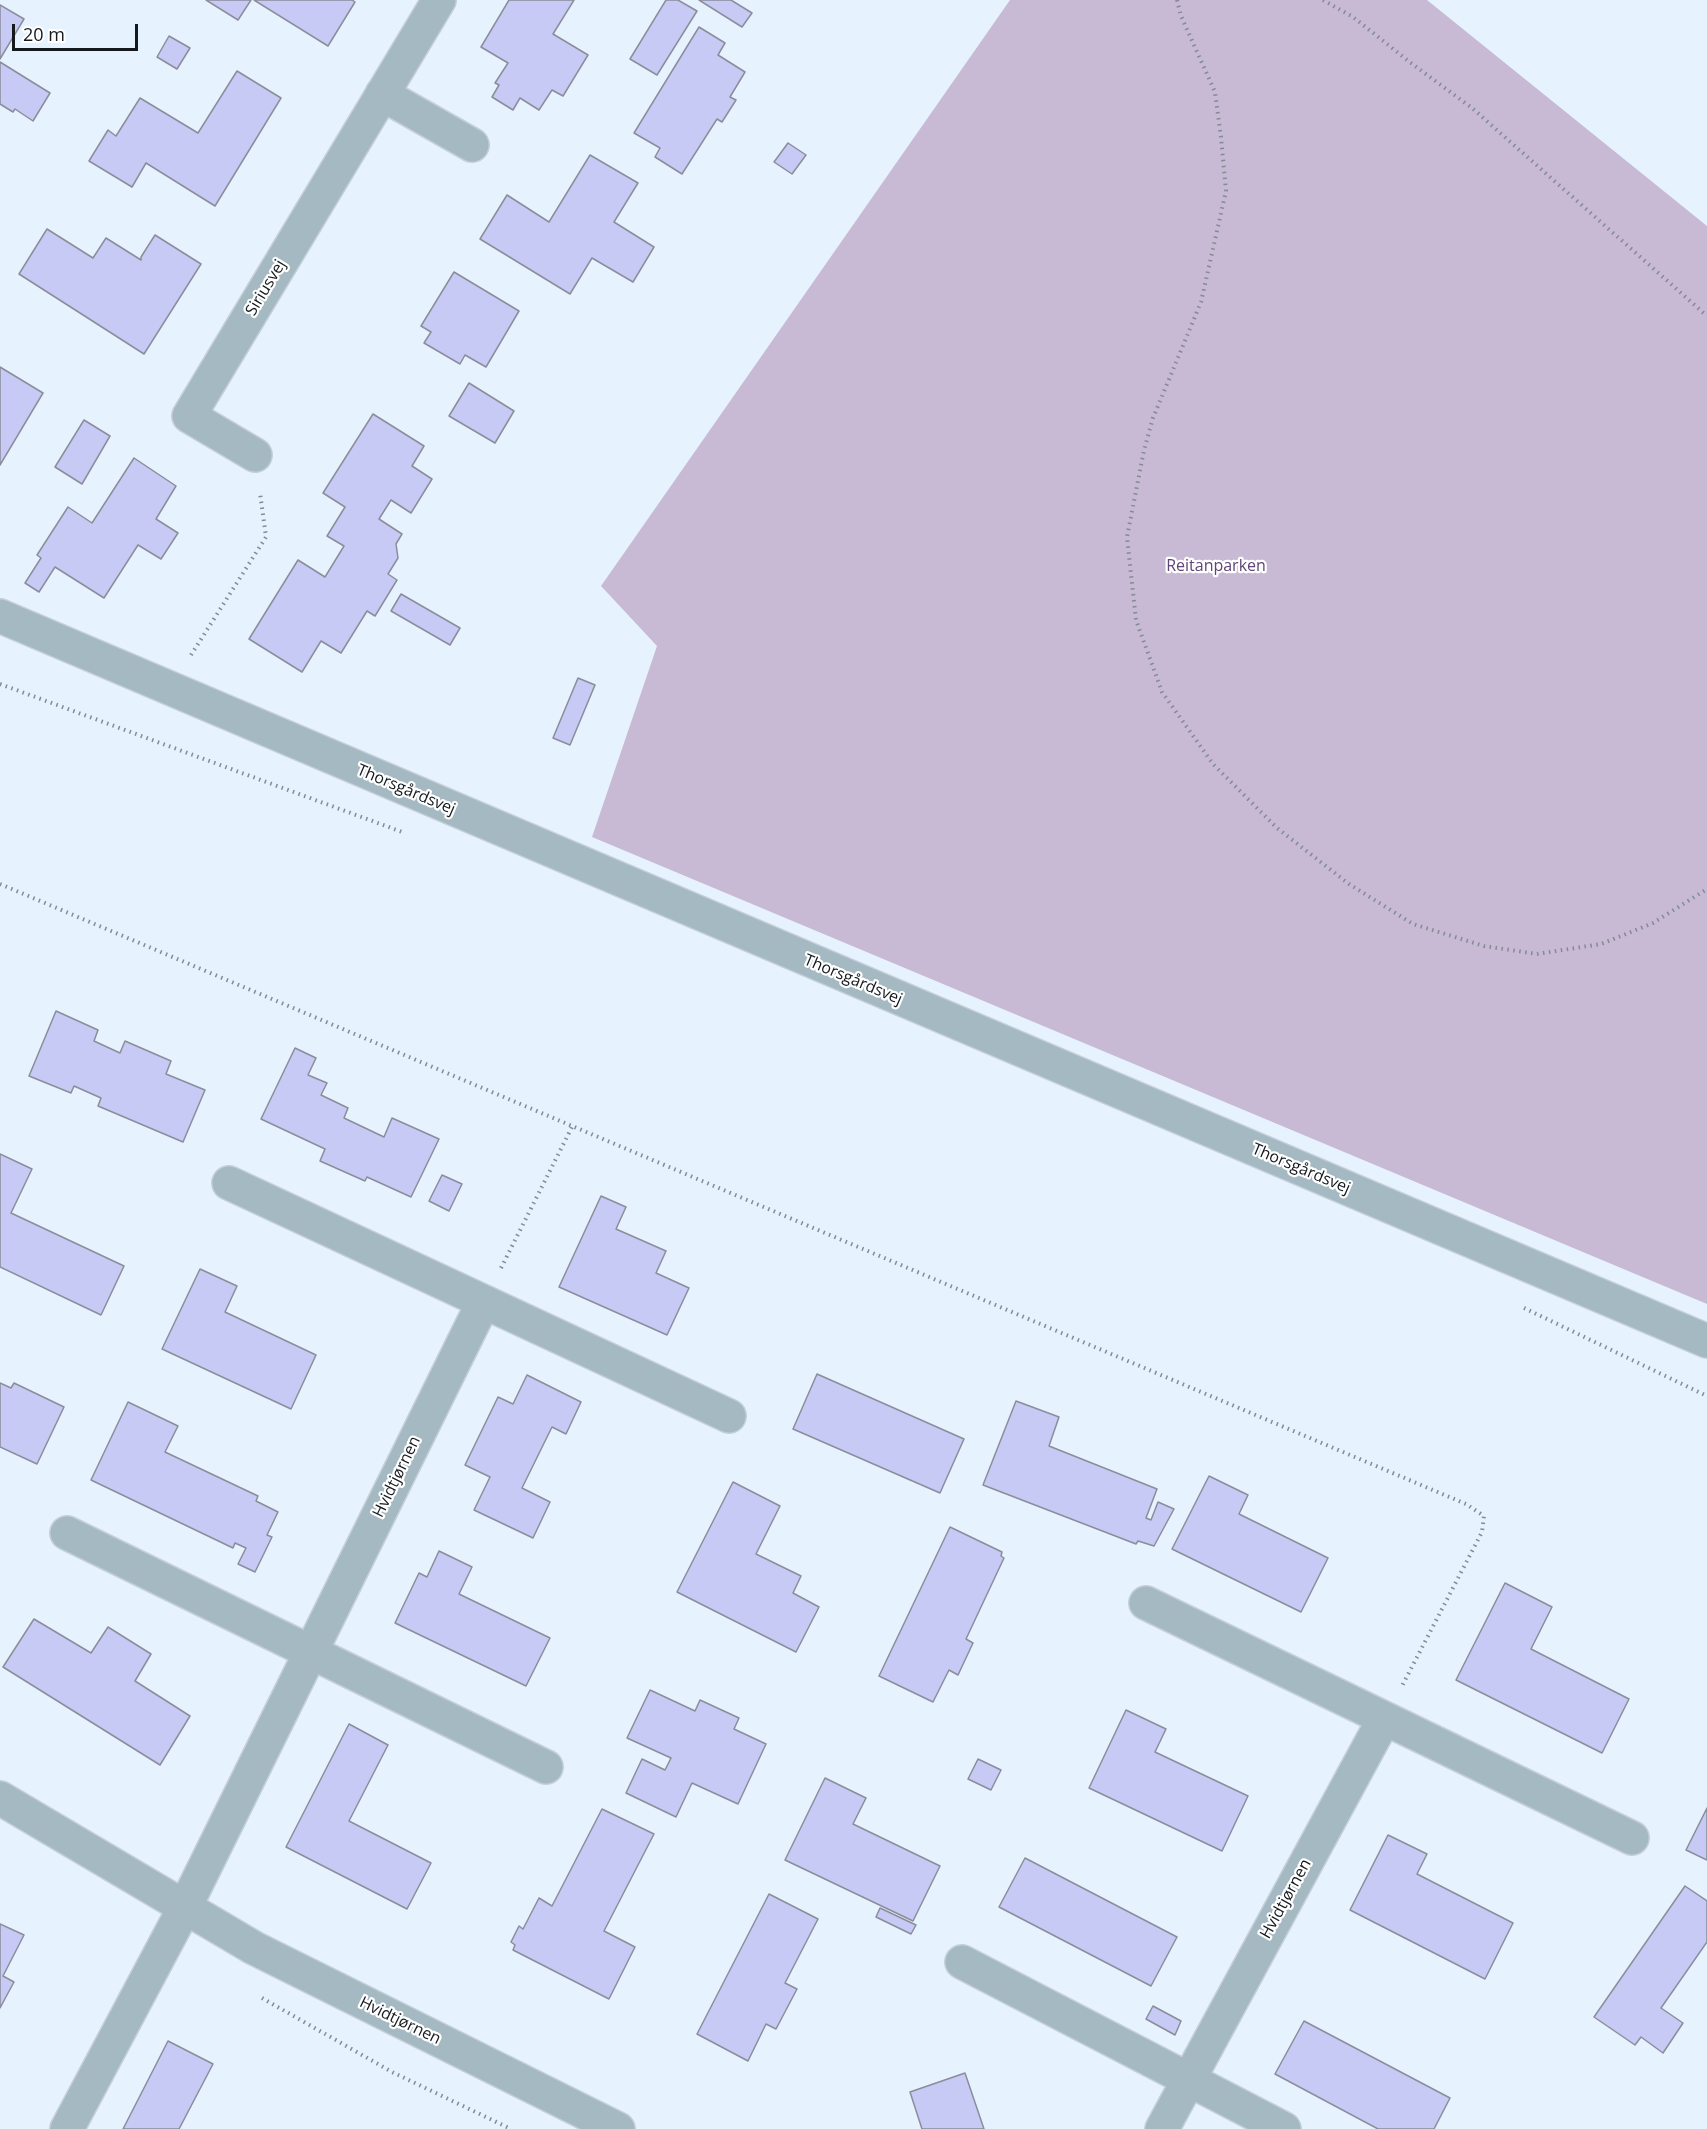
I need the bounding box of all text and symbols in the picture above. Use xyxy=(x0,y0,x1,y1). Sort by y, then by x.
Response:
scale bar xyxy=(15,12,141,50)
text: 20 m xyxy=(23,22,65,46)
street label: Siriusvej xyxy=(242,257,290,319)
park label: Reitanparken xyxy=(1166,556,1266,576)
street label: Thorsgårdsvej xyxy=(354,761,458,819)
street label: Thorsgårdsvej xyxy=(801,951,905,1009)
street label: Thorsgårdsvej xyxy=(1249,1140,1353,1198)
street label: Hvidtjørnen xyxy=(369,1433,425,1521)
street label: Hvidtjørnen xyxy=(1256,1856,1316,1942)
street label: Hvidtjørnen xyxy=(356,1993,444,2049)

